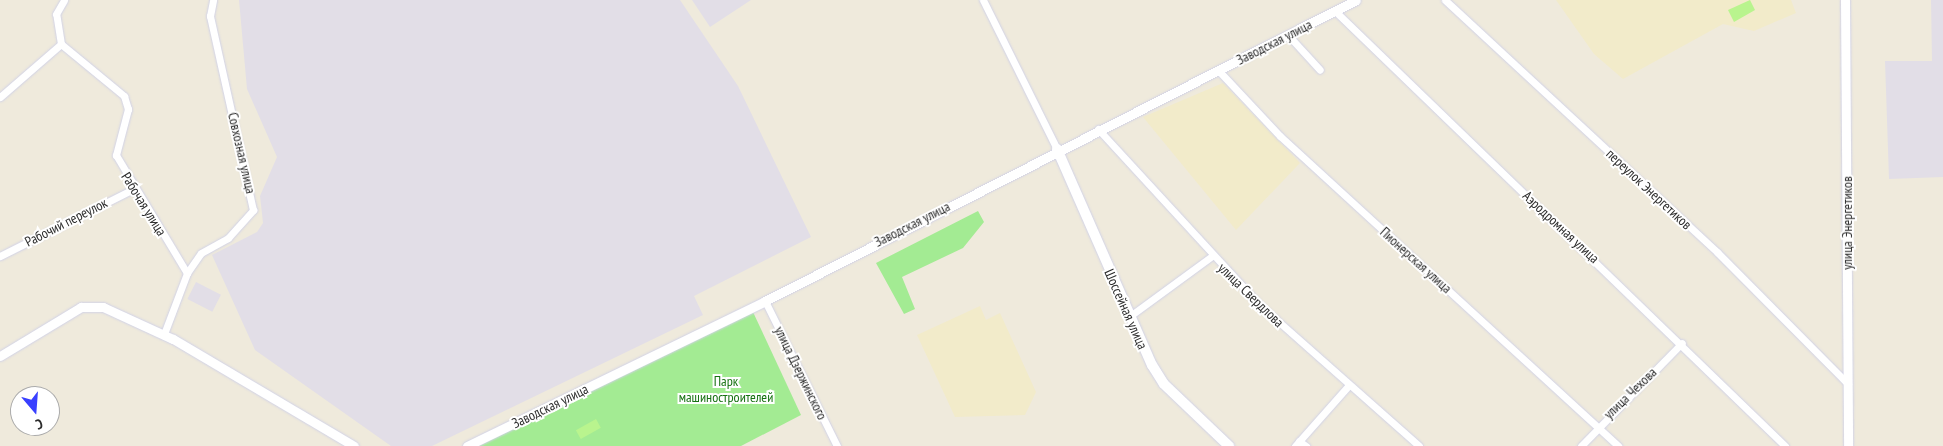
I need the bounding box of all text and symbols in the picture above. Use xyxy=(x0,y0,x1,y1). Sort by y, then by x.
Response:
street label: Заводская улица xyxy=(1233,16,1315,68)
street label: Совхозная улица xyxy=(224,111,260,195)
street label: переулок Энергетиков xyxy=(1603,145,1695,233)
street label: Рабочая улица xyxy=(118,169,170,239)
street label: улица Энергетиков xyxy=(1839,176,1855,270)
street label: Аэродромная улица xyxy=(1519,187,1603,267)
street label: Рабочий переулок xyxy=(22,194,110,250)
street label: Заводская улица xyxy=(871,198,953,250)
street label: Пионерская улица xyxy=(1377,223,1455,297)
street label: улица Свердлова xyxy=(1215,259,1287,331)
street label: Шоссейная улица xyxy=(1101,266,1151,352)
street label: улица Дзержинского xyxy=(771,323,831,423)
street label: улица Чехова xyxy=(1600,364,1660,422)
park label: Парк машиностроителей xyxy=(679,373,773,406)
street label: Заводская улица xyxy=(509,380,591,432)
north arrow xyxy=(10,386,60,436)
text: С xyxy=(33,415,45,434)

